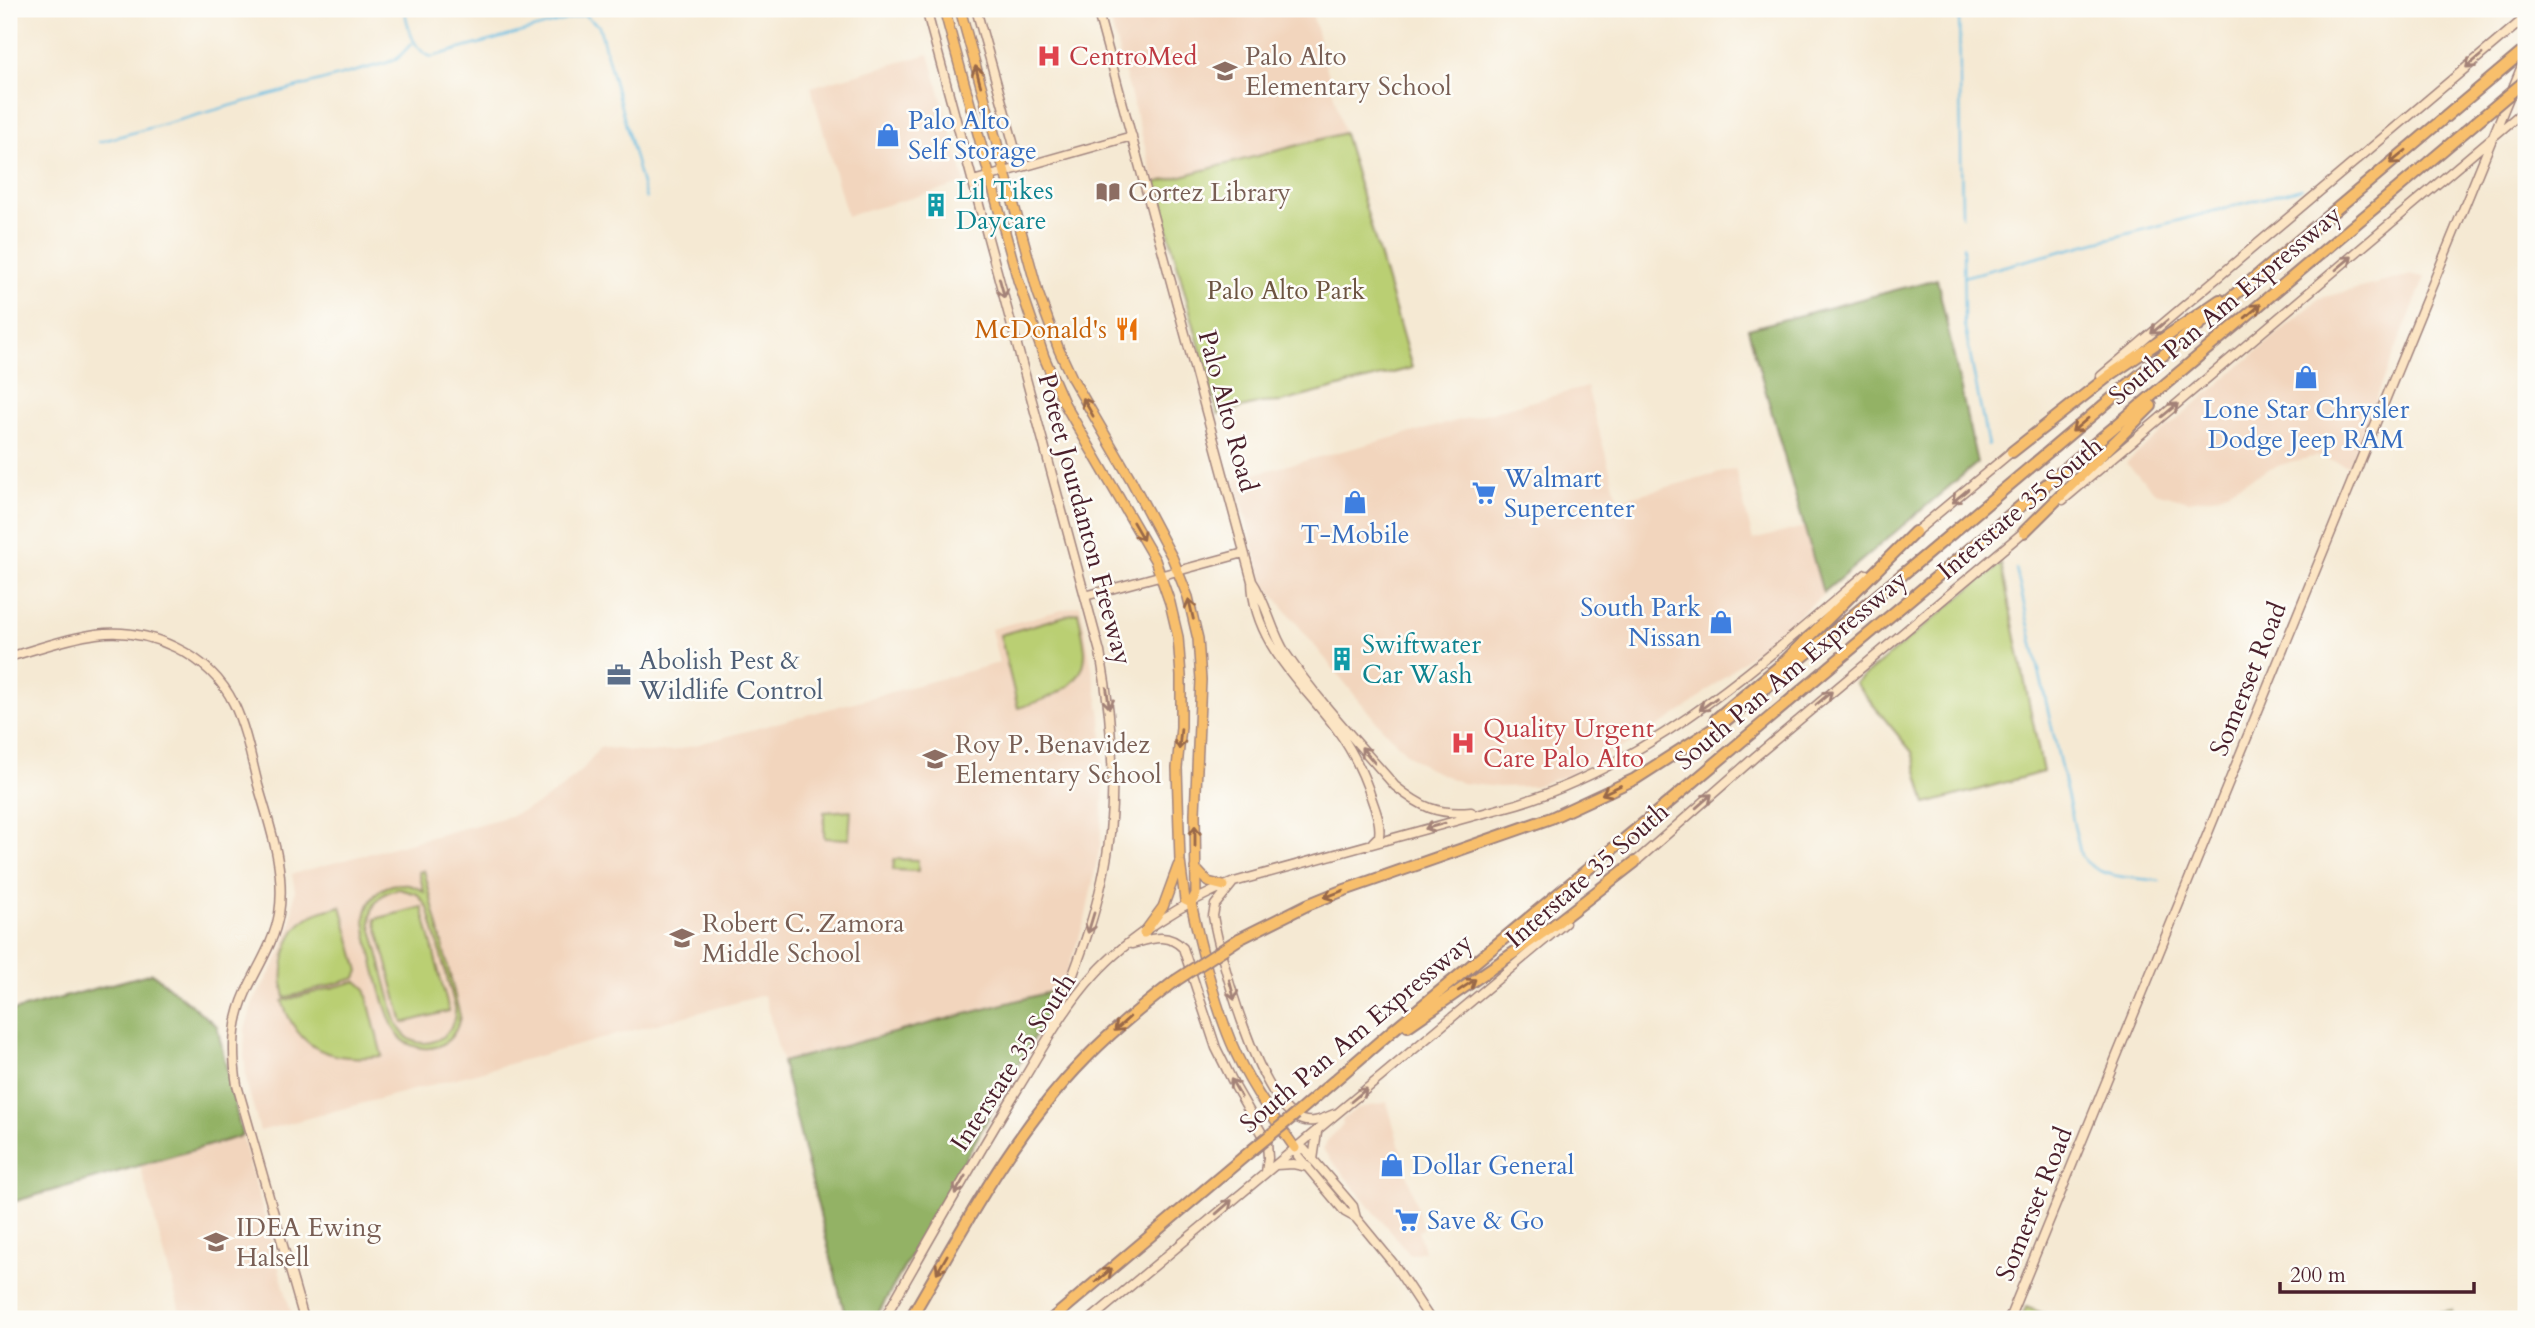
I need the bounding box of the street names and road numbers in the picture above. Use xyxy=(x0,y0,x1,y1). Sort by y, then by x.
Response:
street label: South Pan Am Expressway xyxy=(2101,197,2349,413)
street label: Palo Alto Road xyxy=(1190,326,1266,496)
street label: Poteet Jourdanton Freeway xyxy=(1029,369,1141,669)
street label: Interstate 35 South xyxy=(1930,428,2110,588)
street label: South Pan Am Expressway xyxy=(1667,562,1915,778)
street label: Somerset Road xyxy=(2201,597,2295,761)
street label: Interstate 35 South xyxy=(1498,794,1676,956)
street label: South Pan Am Expressway xyxy=(1232,925,1480,1141)
street label: Interstate 35 South xyxy=(942,966,1084,1158)
street label: Somerset Road xyxy=(1987,1122,2081,1286)

